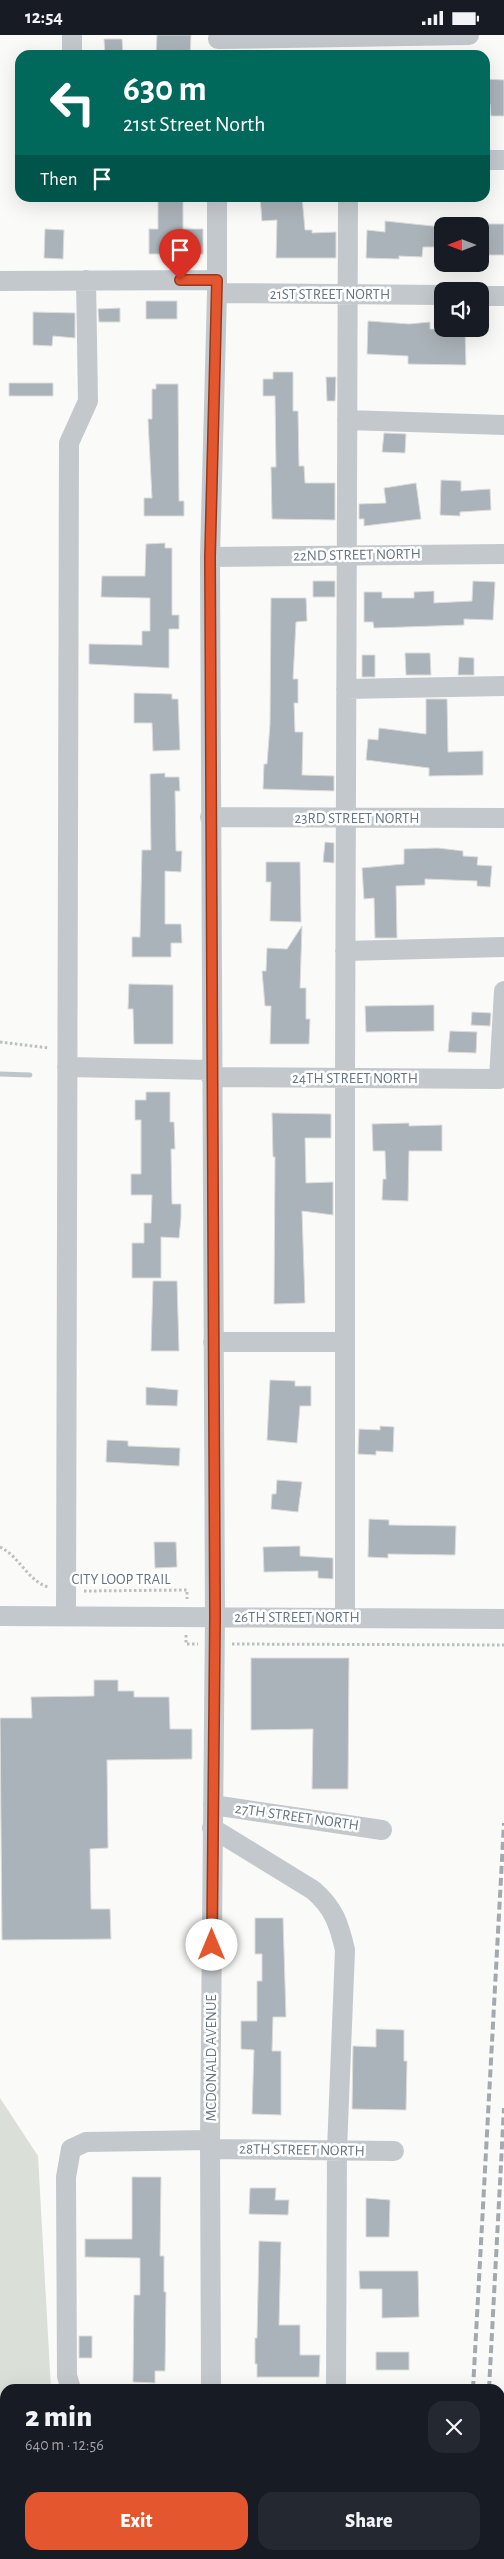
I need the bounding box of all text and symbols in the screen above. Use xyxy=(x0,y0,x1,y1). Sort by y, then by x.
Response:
text: 12:54 xyxy=(25,8,63,27)
icon: left xyxy=(40,70,105,135)
text: 630 m xyxy=(123,72,207,107)
text: 21st Street North xyxy=(123,113,266,135)
icon: arrive xyxy=(88,165,116,193)
text: Then xyxy=(40,170,78,189)
north arrow xyxy=(434,217,489,273)
map controls xyxy=(434,217,489,337)
pin xyxy=(159,229,201,280)
icon: arrive xyxy=(166,236,194,264)
button: sound xyxy=(434,282,489,337)
street label: 21ST STREET NORTH xyxy=(270,287,390,302)
street label: 22ND STREET NORTH xyxy=(293,546,421,564)
street label: 23RD STREET NORTH xyxy=(294,811,420,826)
street label: 24TH STREET NORTH xyxy=(292,1071,418,1086)
street label: CITY LOOP TRAIL xyxy=(71,1572,171,1587)
street label: 26TH STREET NORTH xyxy=(234,1610,360,1625)
street label: 27TH STREET NORTH xyxy=(234,1801,360,1833)
position arrow xyxy=(185,1918,237,1970)
street label: MCDONALD AVENUE xyxy=(204,1994,219,2122)
street label: 28TH STREET NORTH xyxy=(239,2141,365,2159)
button: close xyxy=(428,2401,480,2453)
text: 2 min xyxy=(25,2402,92,2432)
text: 640 m · 12:56 xyxy=(25,2437,104,2453)
button: Exit xyxy=(25,2492,248,2550)
button: Share xyxy=(258,2492,480,2550)

